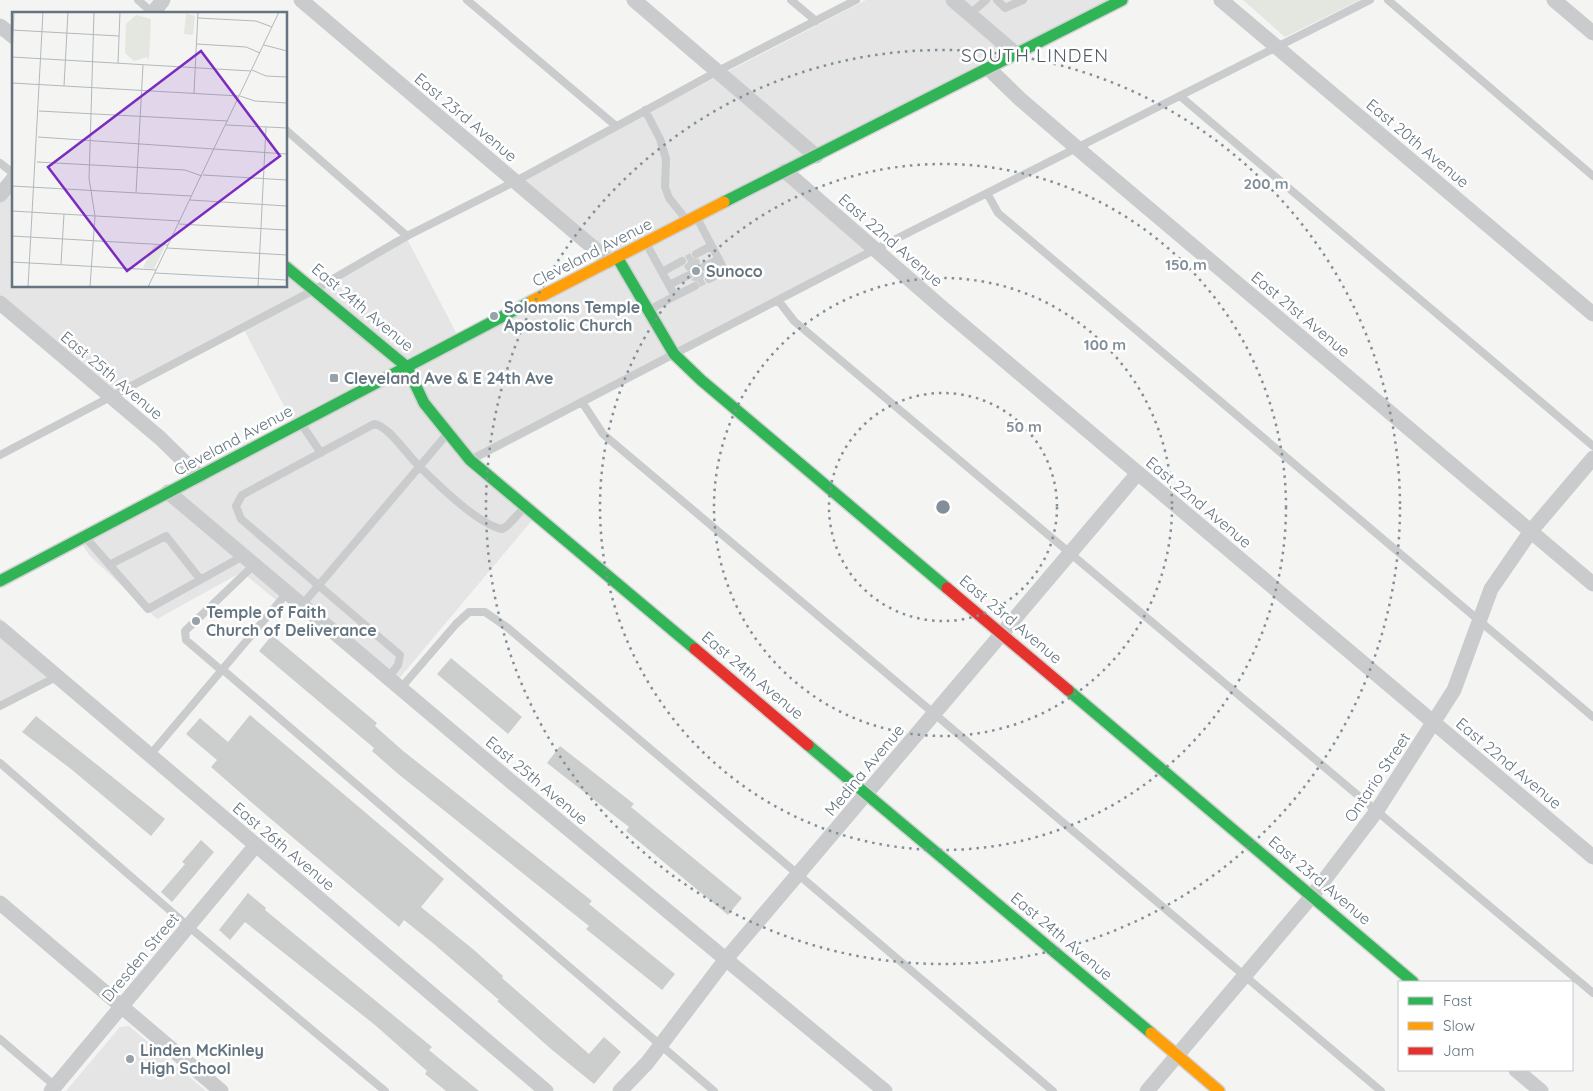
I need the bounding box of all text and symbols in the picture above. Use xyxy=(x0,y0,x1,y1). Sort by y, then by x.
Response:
inset map xyxy=(12,12,288,288)
district label: SOUTH LINDEN xyxy=(961,43,1109,67)
street label: East 23rd Avenue xyxy=(411,68,521,166)
street label: East 20th Avenue xyxy=(1363,94,1473,192)
text: 200 m xyxy=(1244,174,1289,193)
street label: East 22nd Avenue xyxy=(835,189,947,291)
street label: Cleveland Avenue xyxy=(529,213,655,291)
text: 150 m xyxy=(1165,255,1207,274)
street label: East 24th Avenue xyxy=(308,259,418,355)
place label: Sunoco xyxy=(706,261,763,281)
marker: Sunoco xyxy=(690,265,702,277)
street label: East 21st Avenue xyxy=(1248,267,1354,361)
place label: Solomons Temple Apostolic Church xyxy=(504,297,640,335)
marker: Solomons Temple Apostolic Church xyxy=(488,310,500,322)
street label: East 25th Avenue xyxy=(57,326,167,424)
text: 100 m xyxy=(1084,335,1126,354)
place label: Cleveland Ave & E 24th Ave xyxy=(344,368,553,388)
marker: Cleveland Ave & E 24th Ave xyxy=(328,372,340,384)
street label: Cleveland Avenue xyxy=(170,400,296,480)
text: 50 m xyxy=(1006,417,1042,436)
street label: East 22nd Avenue xyxy=(1142,452,1256,552)
centre of rings xyxy=(934,498,952,516)
street label: East 23rd Avenue xyxy=(956,570,1066,668)
place label: Temple of Faith Church of Deliverance xyxy=(206,602,377,640)
marker: Temple of Faith Church of Deliverance xyxy=(190,615,202,627)
street label: East 24th Avenue xyxy=(698,627,808,723)
street label: East 22nd Avenue xyxy=(1452,713,1566,813)
street label: Medina Avenue xyxy=(820,720,908,820)
street label: Ontario Street xyxy=(1340,728,1414,826)
street label: East 25th Avenue xyxy=(482,731,592,829)
street label: East 26th Avenue xyxy=(229,797,339,895)
street label: East 23rd Avenue xyxy=(1265,831,1375,929)
street label: East 24th Avenue xyxy=(1007,888,1117,984)
street label: Dresden Street xyxy=(97,908,183,1006)
legend xyxy=(1398,981,1573,1071)
text: Fast xyxy=(1443,991,1472,1010)
text: Slow xyxy=(1443,1016,1475,1035)
place label: Linden McKinley High School xyxy=(140,1040,264,1078)
text: Jam xyxy=(1443,1041,1474,1060)
marker: Linden McKinley High School xyxy=(124,1053,136,1065)

